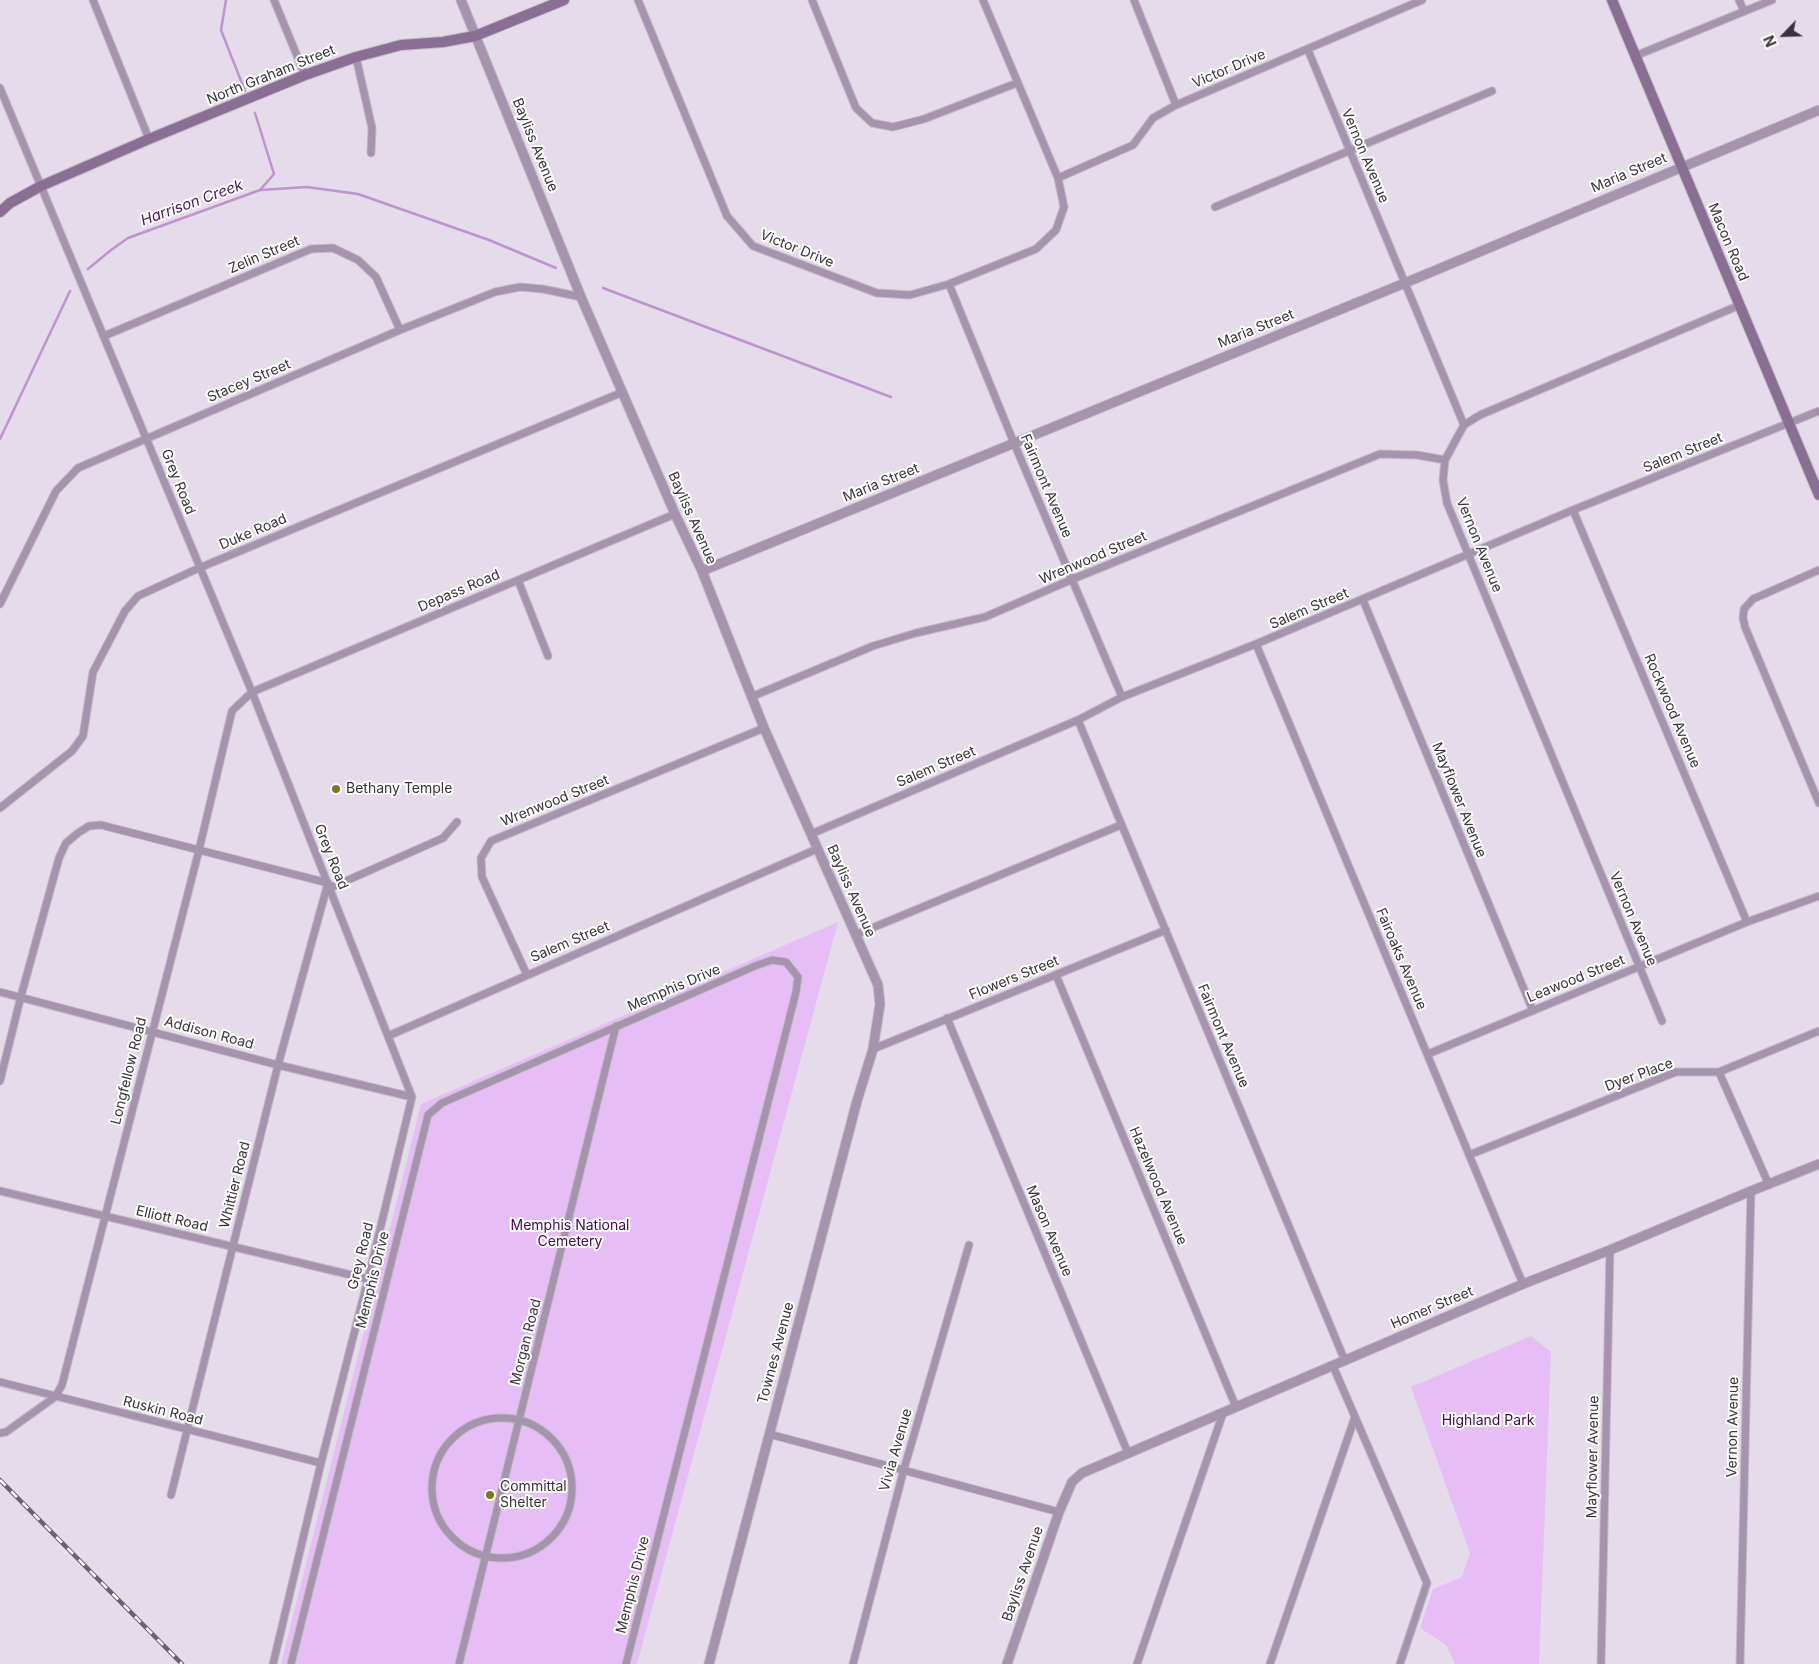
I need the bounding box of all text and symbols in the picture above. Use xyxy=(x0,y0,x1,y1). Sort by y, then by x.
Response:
north arrow xyxy=(1759,10,1809,60)
text: N xyxy=(1760,33,1780,50)
street label: North Graham Street xyxy=(205,42,337,108)
street label: Victor Drive xyxy=(1190,46,1268,92)
street label: Bayliss Avenue xyxy=(509,96,561,194)
street label: Vernon Avenue xyxy=(1338,106,1392,206)
street label: Maria Street xyxy=(1589,150,1669,196)
water label: Harrison Creek xyxy=(138,176,246,230)
street label: Macon Road xyxy=(1704,201,1752,283)
street label: Victor Drive xyxy=(758,227,836,271)
street label: Zelin Street xyxy=(226,233,302,277)
street label: Maria Street xyxy=(1215,306,1297,352)
street label: Stacey Street xyxy=(205,356,293,406)
street label: Salem Street xyxy=(1641,429,1725,477)
street label: Fairmont Avenue xyxy=(1017,431,1075,541)
street label: Grey Road xyxy=(157,447,199,517)
street label: Maria Street xyxy=(840,460,922,506)
street label: Bayliss Avenue xyxy=(664,469,720,567)
street label: Vernon Avenue xyxy=(1452,495,1506,595)
street label: Duke Road xyxy=(217,510,289,554)
street label: Wrenwood Street xyxy=(1037,528,1149,588)
street label: Depass Road xyxy=(416,566,502,616)
street label: Salem Street xyxy=(1267,585,1351,633)
street label: Rockwood Avenue xyxy=(1640,651,1704,771)
street label: Mayflower Avenue xyxy=(1428,740,1490,860)
street label: Salem Street xyxy=(894,743,978,791)
street label: Wrenwood Street xyxy=(499,772,611,830)
place label: Bethany Temple xyxy=(346,781,452,797)
marker: Bethany Temple xyxy=(330,783,342,795)
street label: Grey Road xyxy=(310,822,352,892)
street label: Bayliss Avenue xyxy=(823,842,879,940)
street label: Vernon Avenue xyxy=(1606,869,1660,969)
street label: Fairoaks Avenue xyxy=(1372,906,1430,1012)
street label: Salem Street xyxy=(528,918,612,966)
street label: Flowers Street xyxy=(967,952,1061,1004)
street label: Leawood Street xyxy=(1525,952,1627,1006)
street label: Memphis Drive xyxy=(625,961,723,1015)
street label: Fairmont Avenue xyxy=(1194,981,1252,1091)
street label: Addison Road xyxy=(162,1013,256,1053)
street label: Longfellow Road xyxy=(108,1016,150,1126)
street label: Dyer Place xyxy=(1603,1055,1675,1095)
street label: Hazelwood Avenue xyxy=(1125,1124,1191,1248)
street label: Whittier Road xyxy=(216,1140,254,1230)
street label: Mason Avenue xyxy=(1022,1183,1076,1279)
street label: Elliott Road xyxy=(134,1203,210,1235)
park label: Memphis National Cemetery xyxy=(511,1218,629,1250)
street label: Grey Road xyxy=(345,1221,377,1291)
street label: Memphis Drive xyxy=(353,1230,393,1330)
street label: Homer Street xyxy=(1388,1283,1476,1333)
street label: Morgan Road xyxy=(507,1297,545,1387)
street label: Townes Avenue xyxy=(754,1300,798,1406)
street label: Vernon Avenue xyxy=(1724,1377,1742,1477)
street label: Ruskin Road xyxy=(121,1393,205,1429)
street label: Mayflower Avenue xyxy=(1584,1395,1602,1519)
street label: Vivia Avenue xyxy=(876,1407,916,1493)
park label: Highland Park xyxy=(1442,1413,1534,1429)
place label: Committal Shelter xyxy=(500,1479,567,1511)
marker: Committal Shelter xyxy=(484,1489,496,1501)
street label: Bayliss Avenue xyxy=(999,1524,1047,1624)
street label: Memphis Drive xyxy=(613,1535,653,1635)

